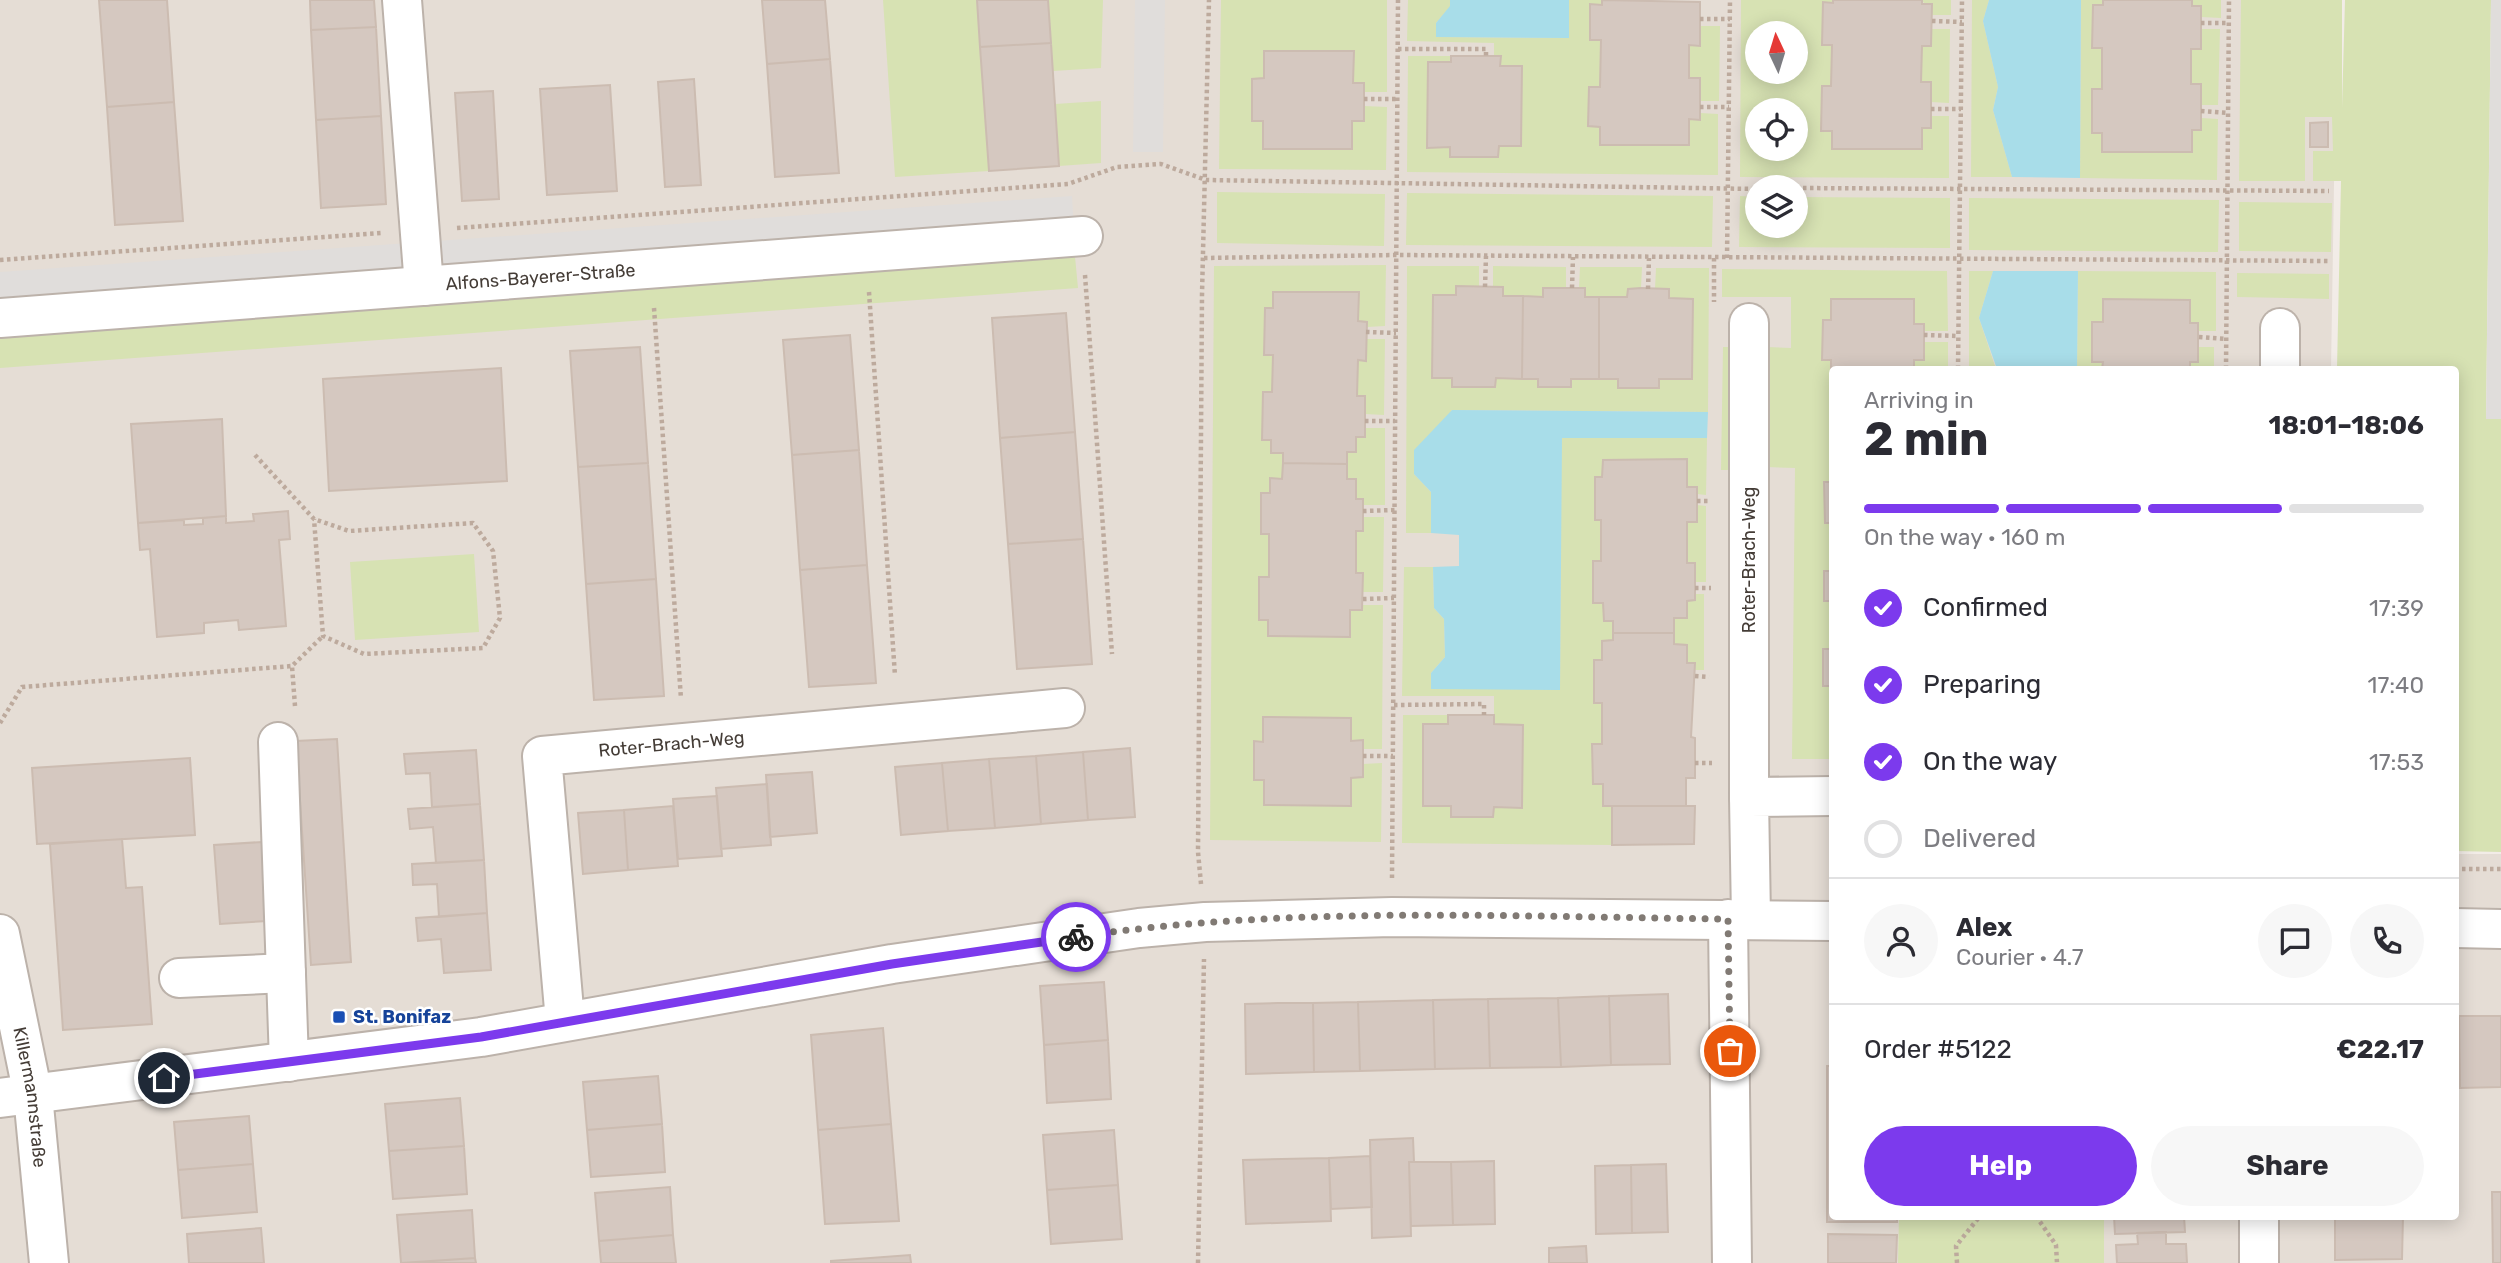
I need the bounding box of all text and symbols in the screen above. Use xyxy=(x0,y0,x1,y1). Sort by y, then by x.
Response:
north arrow xyxy=(1745,21,1808,84)
map controls xyxy=(1745,21,1808,238)
button: locate xyxy=(1745,98,1808,161)
button: layers xyxy=(1745,175,1808,238)
street label: Alfons-Bayerer-Straße xyxy=(445,259,636,295)
text: Arriving in xyxy=(1864,386,1974,414)
text: 18:01–18:06 xyxy=(2269,410,2424,441)
text: 2 min xyxy=(1864,412,1989,467)
street label: Roter-Brach-Weg xyxy=(1738,487,1760,633)
text: On the way · 160 m xyxy=(1864,523,2066,551)
icon: check xyxy=(1864,589,1902,627)
text: Confirmed xyxy=(1923,592,2048,623)
text: 17:39 xyxy=(2369,594,2424,622)
icon: check xyxy=(1864,666,1902,704)
text: Preparing xyxy=(1923,669,2041,700)
text: 17:40 xyxy=(2368,671,2424,699)
street label: Roter-Brach-Weg xyxy=(597,726,745,762)
icon: check xyxy=(1864,743,1902,781)
text: On the way xyxy=(1923,746,2057,777)
text: 17:53 xyxy=(2369,748,2424,776)
text: Delivered xyxy=(1923,823,2036,854)
courier xyxy=(1041,902,1111,972)
button: person xyxy=(1864,904,1938,978)
button: chat xyxy=(2258,904,2332,978)
button: phone xyxy=(2350,904,2424,978)
text: Alex xyxy=(1956,912,2012,943)
icon: bike xyxy=(1057,918,1095,956)
text: Courier · 4.7 xyxy=(1956,943,2083,971)
place label: St. Bonifaz xyxy=(353,1006,451,1028)
marker: St. Bonifaz xyxy=(331,1009,347,1025)
pin xyxy=(1700,1021,1760,1081)
street label: Killermannstraße xyxy=(8,1025,51,1168)
icon: bag xyxy=(1711,1032,1749,1070)
text: Order #5122 xyxy=(1864,1034,2012,1065)
text: €22.17 xyxy=(2336,1034,2424,1065)
pin xyxy=(134,1048,194,1108)
icon: home xyxy=(145,1059,183,1097)
button: Help xyxy=(1864,1126,2137,1206)
button: Share xyxy=(2151,1126,2424,1206)

